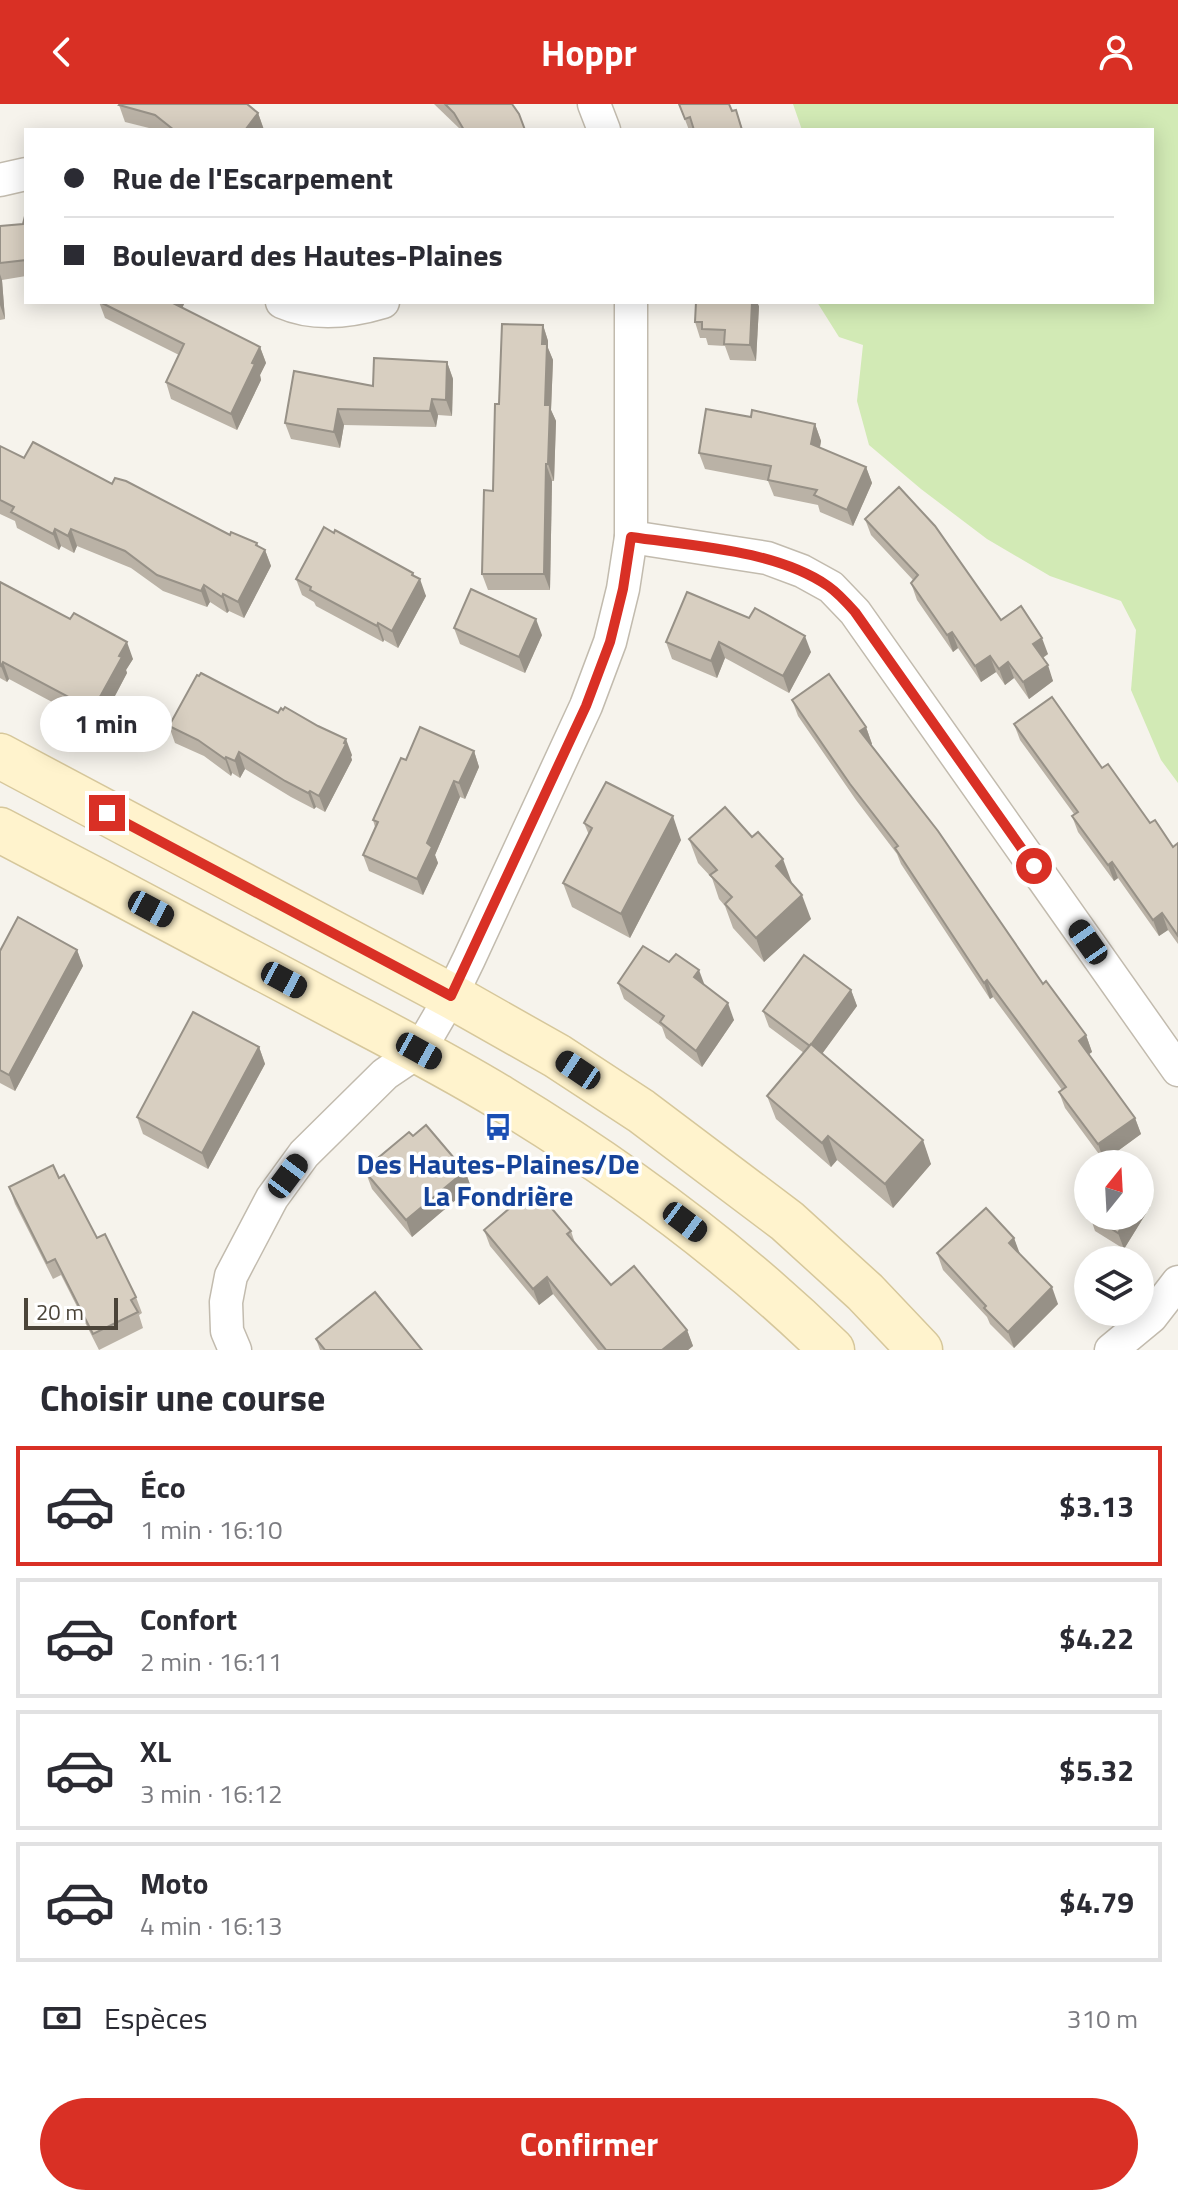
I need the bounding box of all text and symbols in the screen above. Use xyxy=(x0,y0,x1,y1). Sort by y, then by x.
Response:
text: Hoppr xyxy=(541,25,637,80)
icon: back xyxy=(40,30,84,74)
icon: person xyxy=(1094,30,1138,74)
text: Rue de l'Escarpement xyxy=(112,155,393,201)
text: Boulevard des Hautes-Plaines xyxy=(112,232,503,278)
callout: 1 min xyxy=(41,697,173,753)
text: 1 min xyxy=(74,704,138,743)
route end xyxy=(89,795,125,831)
route start xyxy=(1016,848,1052,884)
car xyxy=(124,887,178,931)
car xyxy=(1064,915,1112,969)
car xyxy=(257,958,311,1002)
car xyxy=(392,1029,446,1073)
car xyxy=(551,1047,605,1093)
bus stop icon: Des Hautes-Plaines/De La Fondrière xyxy=(483,1112,513,1142)
place label: Des Hautes-Plaines/De La Fondrière xyxy=(356,1142,640,1217)
car xyxy=(264,1150,312,1202)
north arrow xyxy=(1074,1150,1154,1230)
map controls xyxy=(1074,1150,1154,1326)
car xyxy=(659,1198,711,1246)
button: layers xyxy=(1074,1246,1154,1326)
scale bar xyxy=(24,1294,118,1330)
text: 20 m xyxy=(36,1295,84,1329)
text: Choisir une course xyxy=(40,1370,325,1425)
text: Éco xyxy=(140,1464,186,1510)
icon: car xyxy=(44,1470,116,1542)
text: $3.13 xyxy=(1059,1483,1134,1529)
text: 1 min · 16:10 xyxy=(140,1510,283,1549)
text: Confort xyxy=(140,1596,237,1642)
icon: car xyxy=(44,1602,116,1674)
text: $4.22 xyxy=(1059,1615,1134,1661)
text: 2 min · 16:11 xyxy=(140,1642,283,1681)
text: XL xyxy=(140,1728,171,1774)
icon: car xyxy=(44,1734,116,1806)
text: $5.32 xyxy=(1059,1747,1134,1793)
text: 3 min · 16:12 xyxy=(140,1774,283,1813)
text: Moto xyxy=(140,1860,208,1906)
icon: car xyxy=(44,1866,116,1938)
text: $4.79 xyxy=(1059,1879,1134,1925)
text: 4 min · 16:13 xyxy=(140,1906,283,1945)
text: Espèces xyxy=(104,1995,208,2041)
icon: cash xyxy=(40,1996,84,2040)
text: 310 m xyxy=(1067,1999,1138,2038)
button: Confirmer xyxy=(40,2098,1138,2190)

